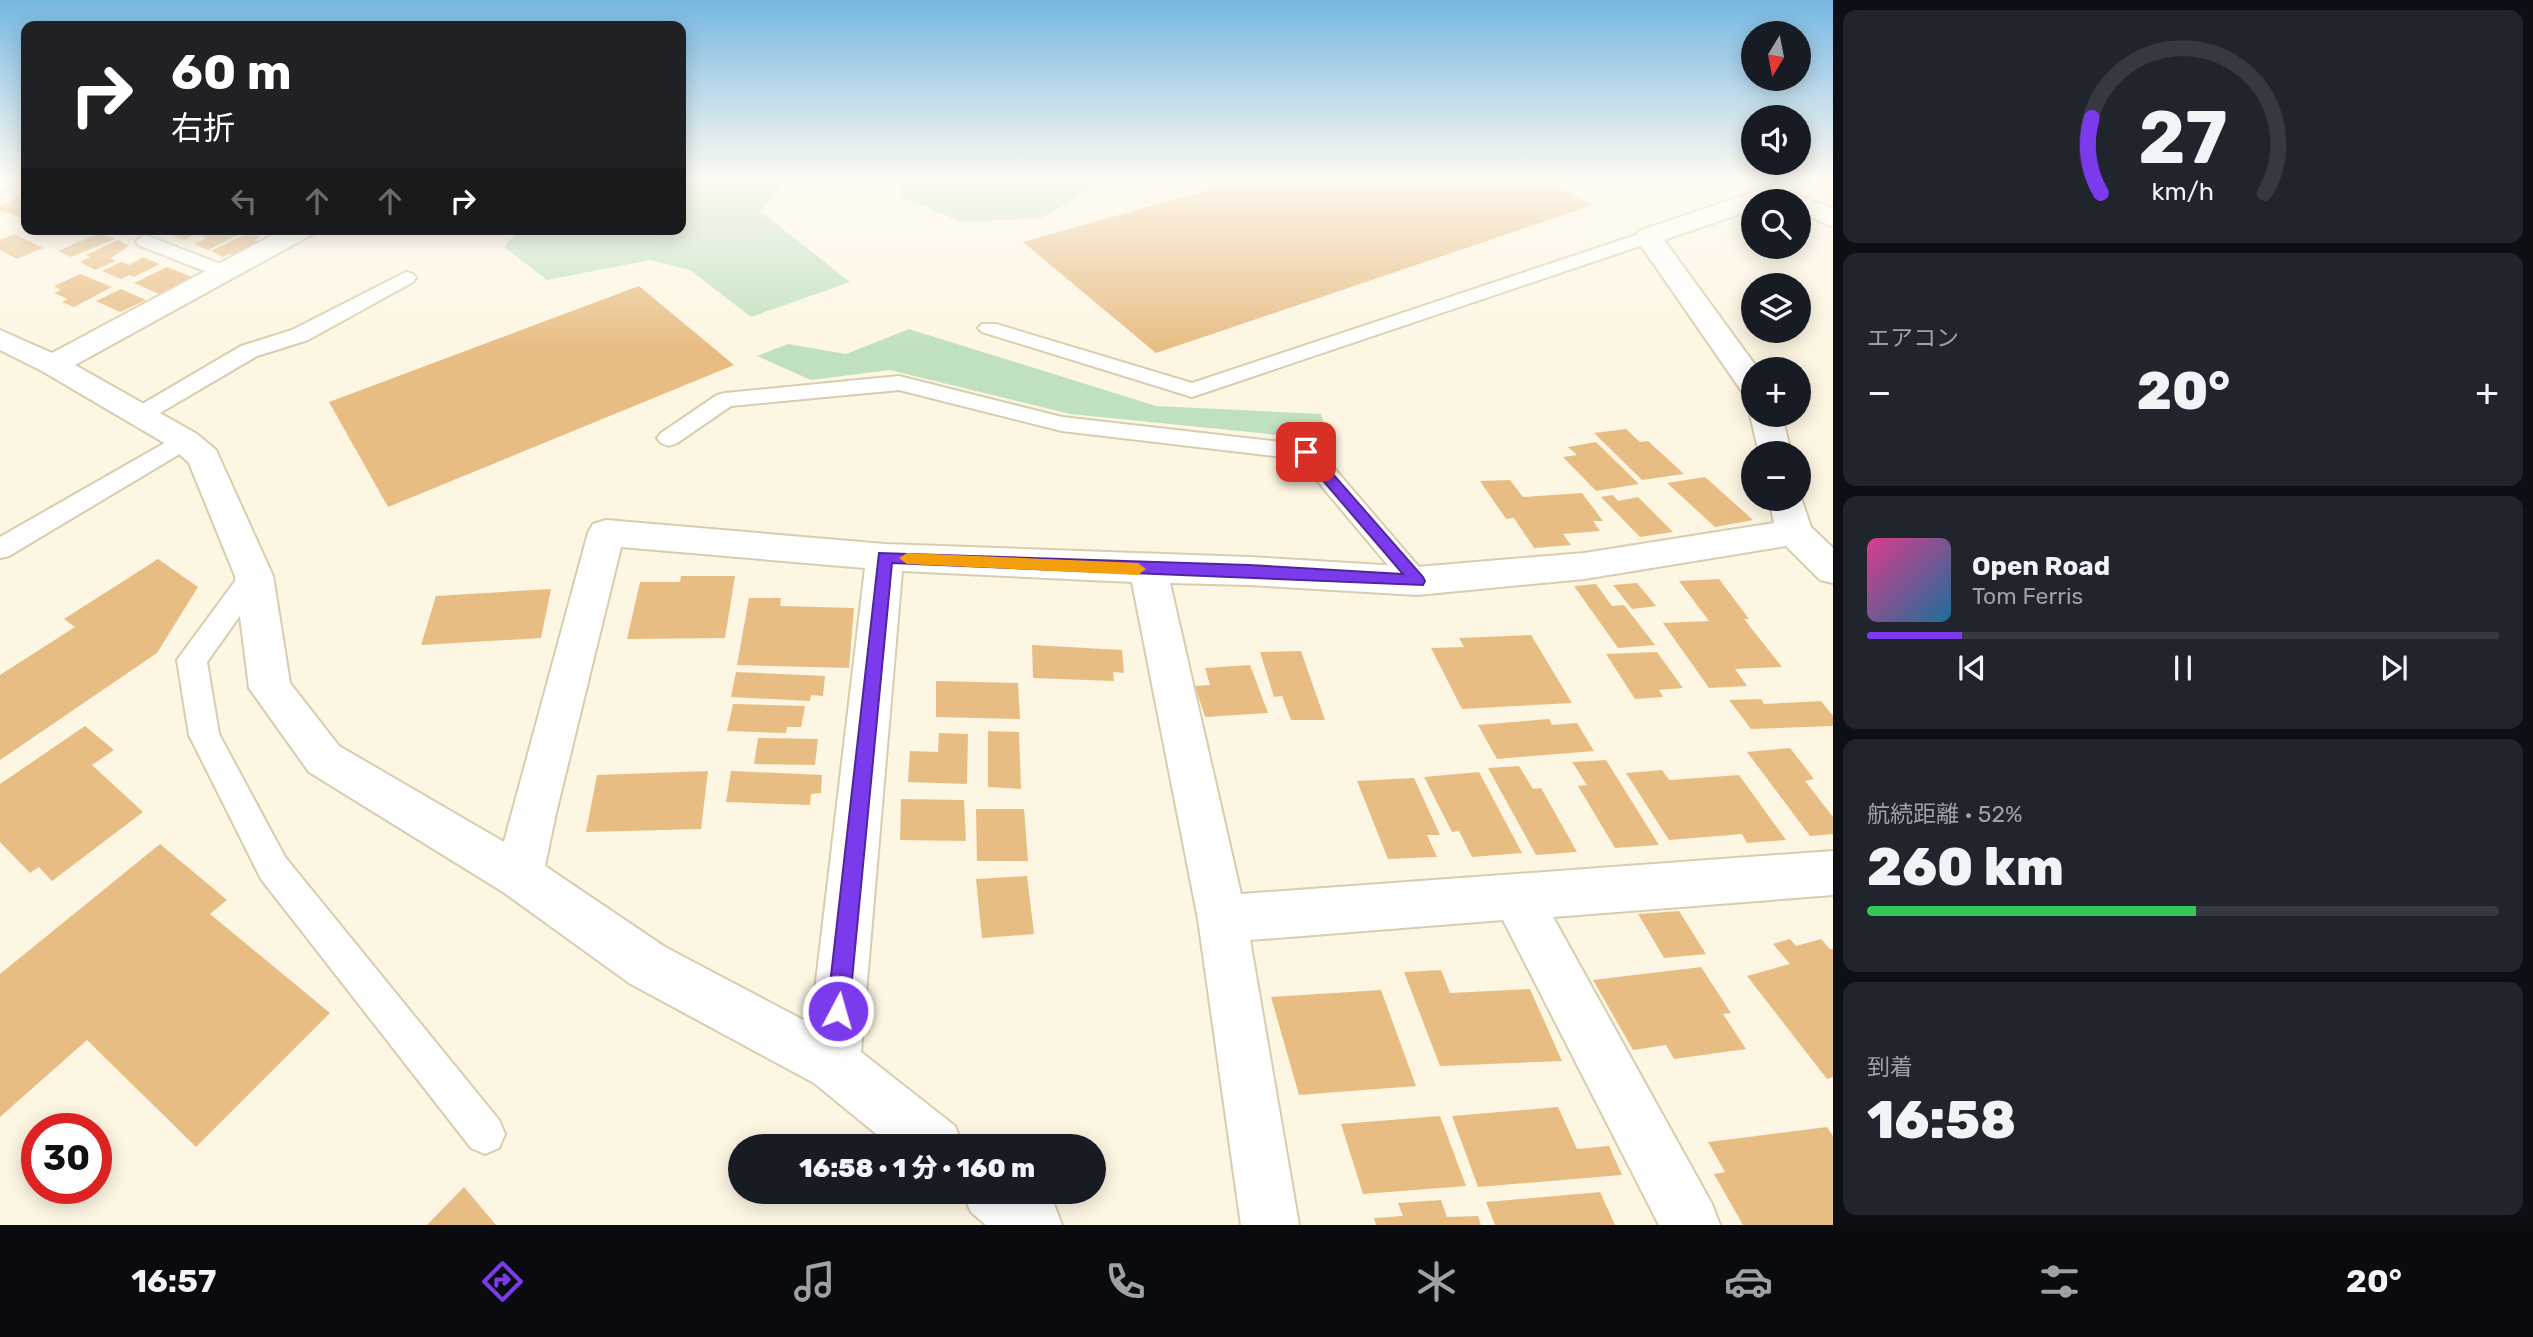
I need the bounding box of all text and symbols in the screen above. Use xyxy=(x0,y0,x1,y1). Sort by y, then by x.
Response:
north arrow xyxy=(1741,21,1811,91)
map controls xyxy=(1741,21,1811,511)
text: 60 m xyxy=(171,43,292,101)
icon: right xyxy=(56,49,147,140)
text: 27 xyxy=(2138,95,2228,181)
button: sound xyxy=(1741,105,1811,175)
text: 右折 xyxy=(171,109,235,147)
text: km/h xyxy=(2152,176,2214,205)
icon: left xyxy=(225,182,263,220)
icon: ahead xyxy=(298,182,336,220)
icon: ahead xyxy=(371,182,409,220)
icon: right xyxy=(444,182,482,220)
button: search xyxy=(1741,189,1811,259)
button: layers xyxy=(1741,273,1811,343)
text: エアコン xyxy=(1867,324,1959,352)
button: + xyxy=(1741,357,1811,427)
text: 20° xyxy=(2137,360,2230,422)
text: − xyxy=(1867,369,1892,415)
text: + xyxy=(2475,369,2499,415)
pin xyxy=(1276,422,1336,482)
icon: arrive xyxy=(1287,433,1325,471)
button: − xyxy=(1741,441,1811,511)
text: Open Road xyxy=(1972,551,2110,582)
text: Tom Ferris xyxy=(1972,582,2083,610)
icon: previous xyxy=(1953,649,1991,687)
icon: pause xyxy=(2164,649,2202,687)
icon: next xyxy=(2375,649,2413,687)
text: 航続距離 · 52% xyxy=(1867,800,2023,828)
text: 260 km xyxy=(1867,836,2064,898)
position arrow xyxy=(801,974,875,1048)
text: 到着 xyxy=(1867,1053,1913,1081)
text: 16:58 xyxy=(1867,1089,2016,1151)
speed limit sign: 30 xyxy=(21,1113,112,1204)
text: 16:58 · 1 分 · 160 m xyxy=(799,1153,1035,1184)
icon: directions xyxy=(478,1257,527,1306)
icon: music xyxy=(790,1257,839,1306)
icon: phone xyxy=(1101,1257,1150,1306)
icon: climate xyxy=(1412,1257,1461,1306)
icon: car xyxy=(1724,1257,1773,1306)
icon: filters xyxy=(2035,1257,2084,1306)
text: 16:57 xyxy=(131,1262,216,1300)
text: 20° xyxy=(2346,1262,2402,1300)

